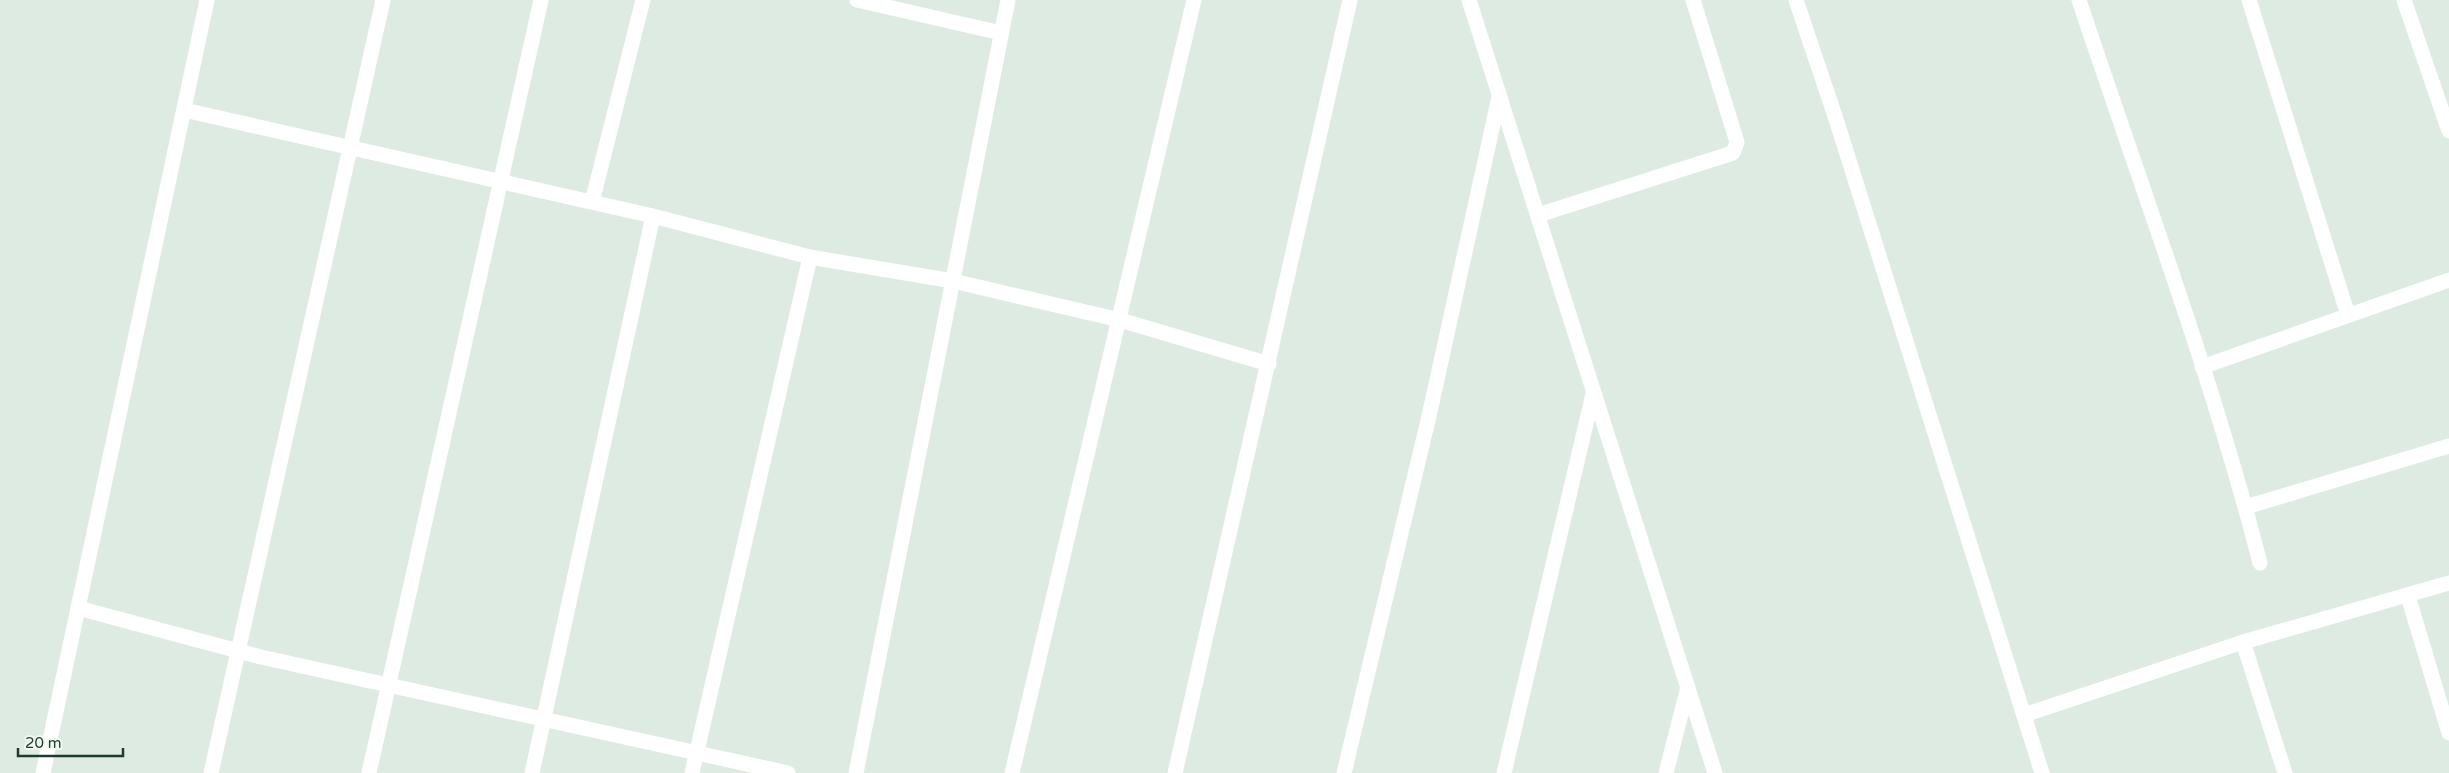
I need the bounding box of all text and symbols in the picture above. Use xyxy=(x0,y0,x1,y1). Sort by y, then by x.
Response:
scale bar xyxy=(18,726,122,758)
text: 20 m xyxy=(25,734,62,752)

